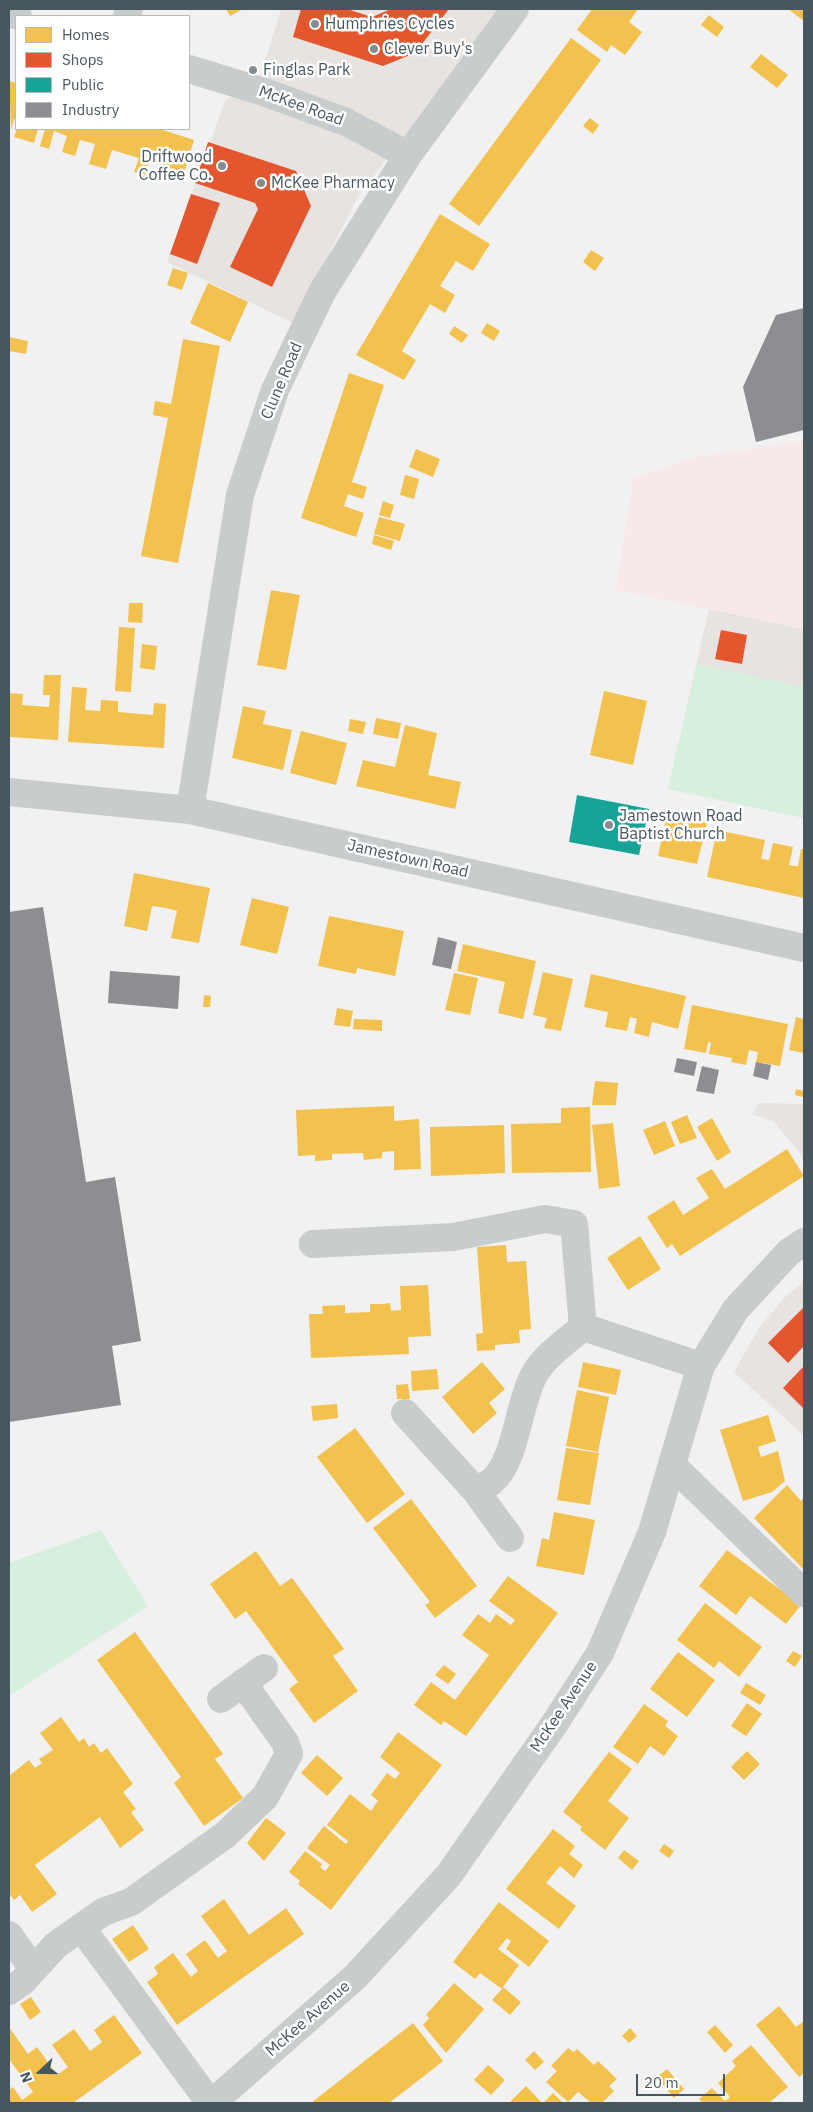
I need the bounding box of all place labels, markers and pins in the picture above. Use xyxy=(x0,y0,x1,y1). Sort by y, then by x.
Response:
place label: Humphries Cycles xyxy=(325,14,455,34)
marker: Humphries Cycles xyxy=(309,18,321,30)
place label: Clever Buy's xyxy=(384,39,473,59)
marker: Clever Buy's xyxy=(368,43,380,55)
place label: Finglas Park xyxy=(263,60,350,80)
marker: Finglas Park xyxy=(247,64,259,76)
place label: Driftwood Coffee Co. xyxy=(139,147,212,185)
marker: Driftwood Coffee Co. xyxy=(216,160,228,172)
place label: McKee Pharmacy xyxy=(271,173,395,193)
marker: McKee Pharmacy xyxy=(255,177,267,189)
place label: Jamestown Road Baptist Church xyxy=(619,806,743,844)
marker: Jamestown Road Baptist Church xyxy=(603,819,615,831)

